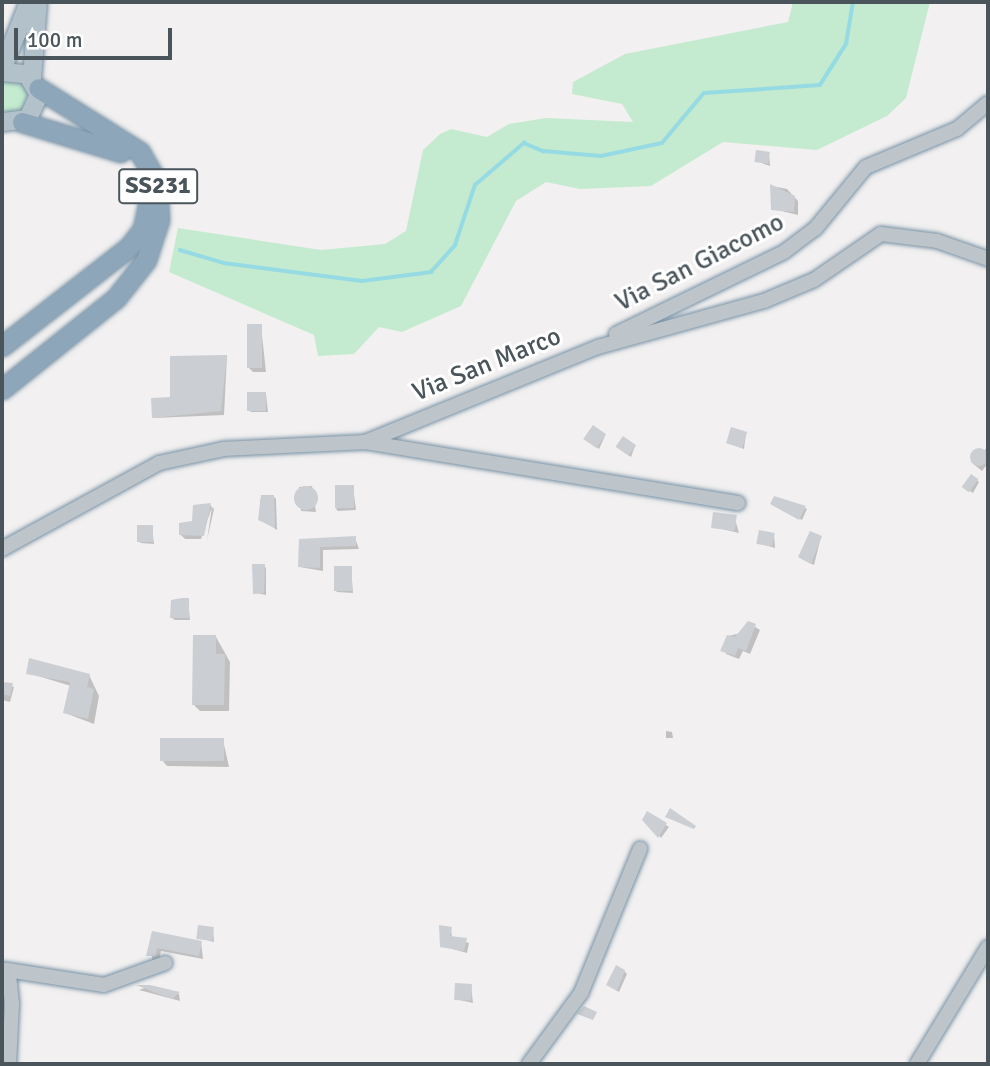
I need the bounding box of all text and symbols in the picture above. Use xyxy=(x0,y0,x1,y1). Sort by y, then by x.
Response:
scale bar xyxy=(18,14,175,58)
text: 100 m xyxy=(27,27,82,53)
road number: SS231 xyxy=(118,166,198,206)
street label: Via San Giacomo xyxy=(610,207,790,319)
street label: Via San Marco xyxy=(408,321,566,409)

